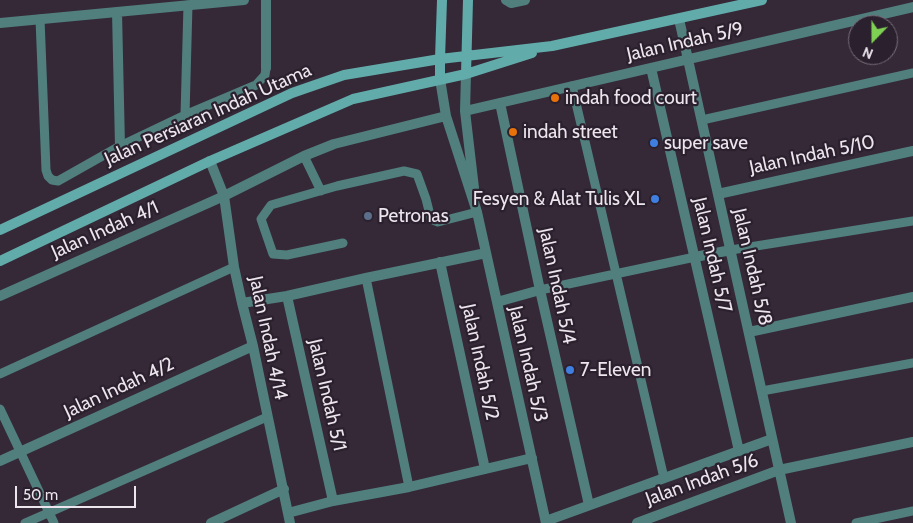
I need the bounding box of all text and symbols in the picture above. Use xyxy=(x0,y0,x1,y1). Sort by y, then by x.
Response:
north arrow xyxy=(848,15,898,65)
street label: Jalan Indah 5/9 xyxy=(624,18,746,66)
text: N xyxy=(860,43,876,63)
street label: Jalan Persiaran Indah Utama xyxy=(101,59,315,171)
place label: indah food court xyxy=(565,87,697,109)
marker: indah food court xyxy=(549,92,561,104)
place label: indah street xyxy=(523,121,618,143)
marker: indah street xyxy=(507,126,519,138)
street label: Jalan Indah 5/10 xyxy=(747,131,877,179)
place label: super save xyxy=(664,132,748,154)
marker: super save xyxy=(648,137,660,149)
place label: Fesyen & Alat Tulis XL xyxy=(473,188,645,210)
marker: Fesyen & Alat Tulis XL xyxy=(649,193,661,205)
street label: Jalan Indah 5/7 xyxy=(688,195,736,315)
street label: Jalan Indah 4/1 xyxy=(48,196,162,264)
place label: Petronas xyxy=(378,205,449,227)
street label: Jalan Indah 5/8 xyxy=(727,206,777,328)
marker: Petronas xyxy=(362,210,374,222)
street label: Jalan Indah 5/4 xyxy=(534,226,580,346)
street label: Jalan Indah 4/14 xyxy=(244,274,292,402)
street label: Jalan Indah 5/2 xyxy=(457,302,503,422)
street label: Jalan Indah 5/3 xyxy=(504,304,552,424)
street label: Jalan Indah 5/1 xyxy=(303,337,351,453)
street label: Jalan Indah 4/2 xyxy=(60,353,178,423)
place label: 7-Eleven xyxy=(580,359,651,381)
marker: 7-Eleven xyxy=(564,364,576,376)
street label: Jalan Indah 5/6 xyxy=(642,449,762,511)
scale bar xyxy=(18,476,139,508)
text: 50 m xyxy=(23,486,58,504)

